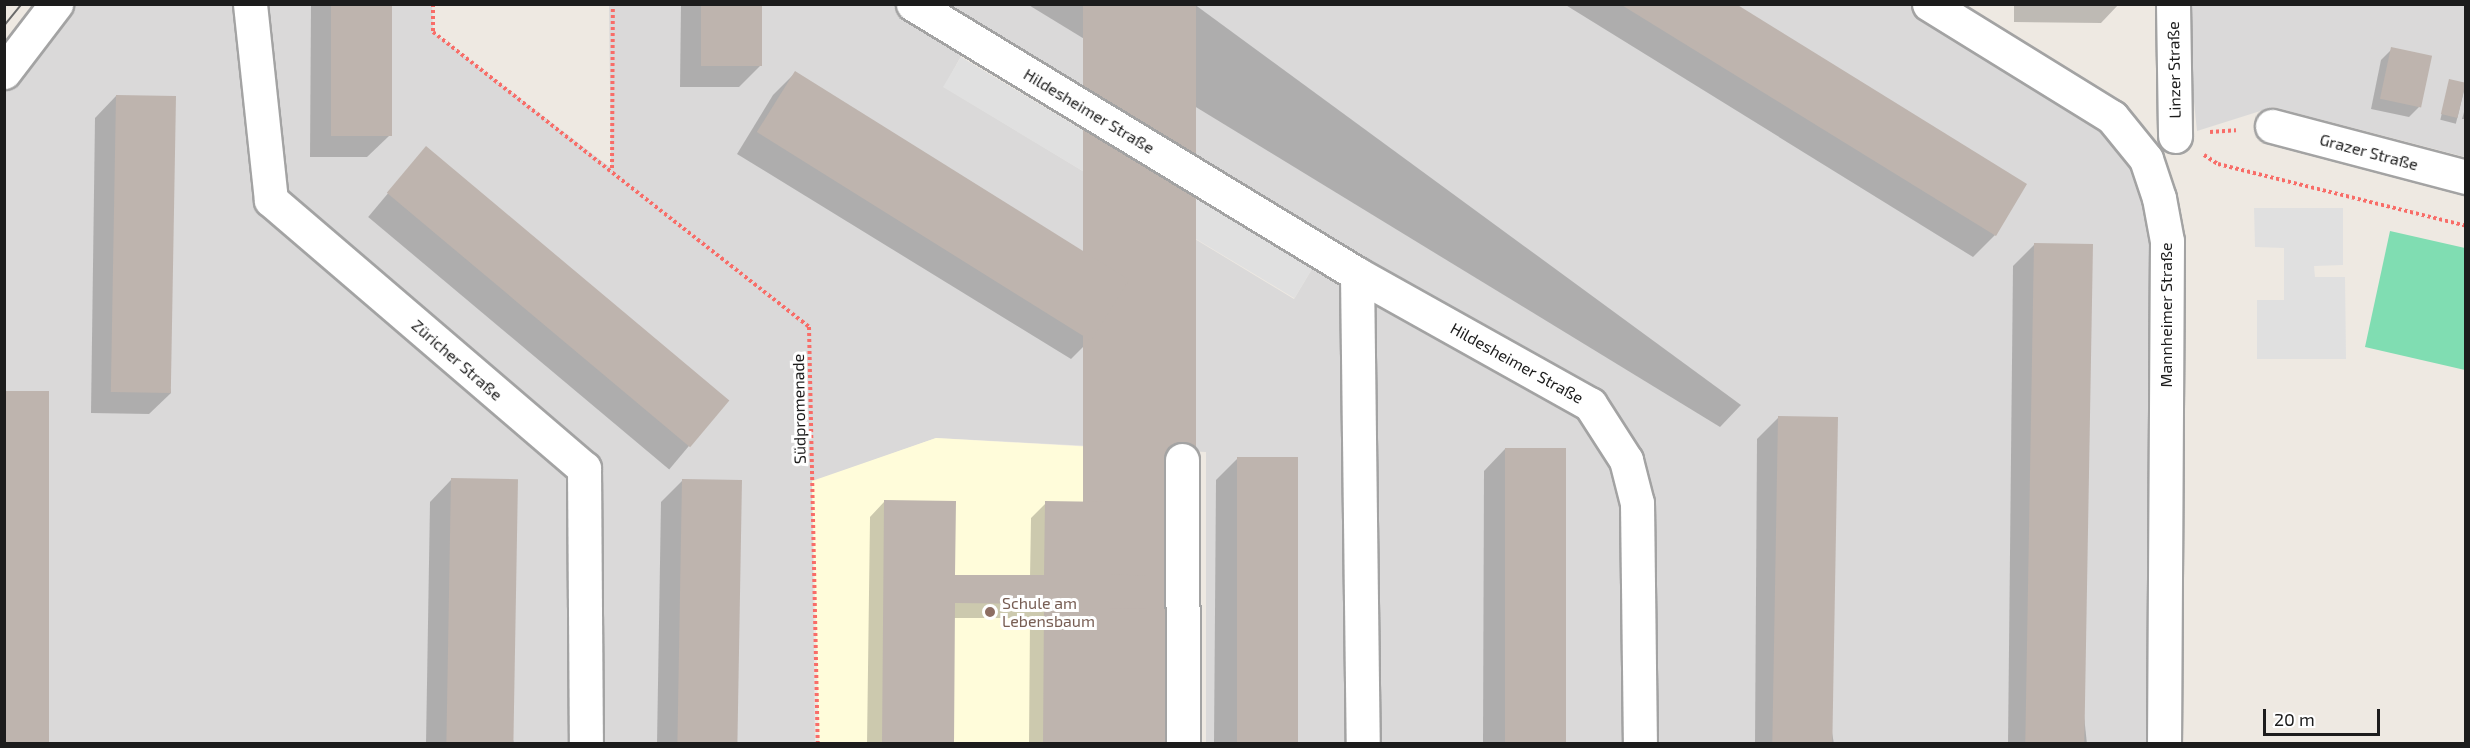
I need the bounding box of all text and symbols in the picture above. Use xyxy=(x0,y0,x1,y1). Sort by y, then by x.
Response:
street label: Linzer Straße xyxy=(2164,21,2184,119)
street label: Hildesheimer Straße xyxy=(1020,64,1158,158)
street label: Grazer Straße xyxy=(2317,130,2421,174)
street label: Mannheimer Straße xyxy=(2156,242,2176,388)
street label: Züricher Straße xyxy=(408,315,506,405)
street label: Hildesheimer Straße xyxy=(1447,318,1587,408)
street label: Südpromenade xyxy=(788,354,810,464)
place label: Schule am Lebensbaum xyxy=(1002,593,1095,631)
marker: Schule am Lebensbaum xyxy=(983,605,997,619)
scale bar xyxy=(2266,697,2383,735)
text: 20 m xyxy=(2274,708,2315,730)

